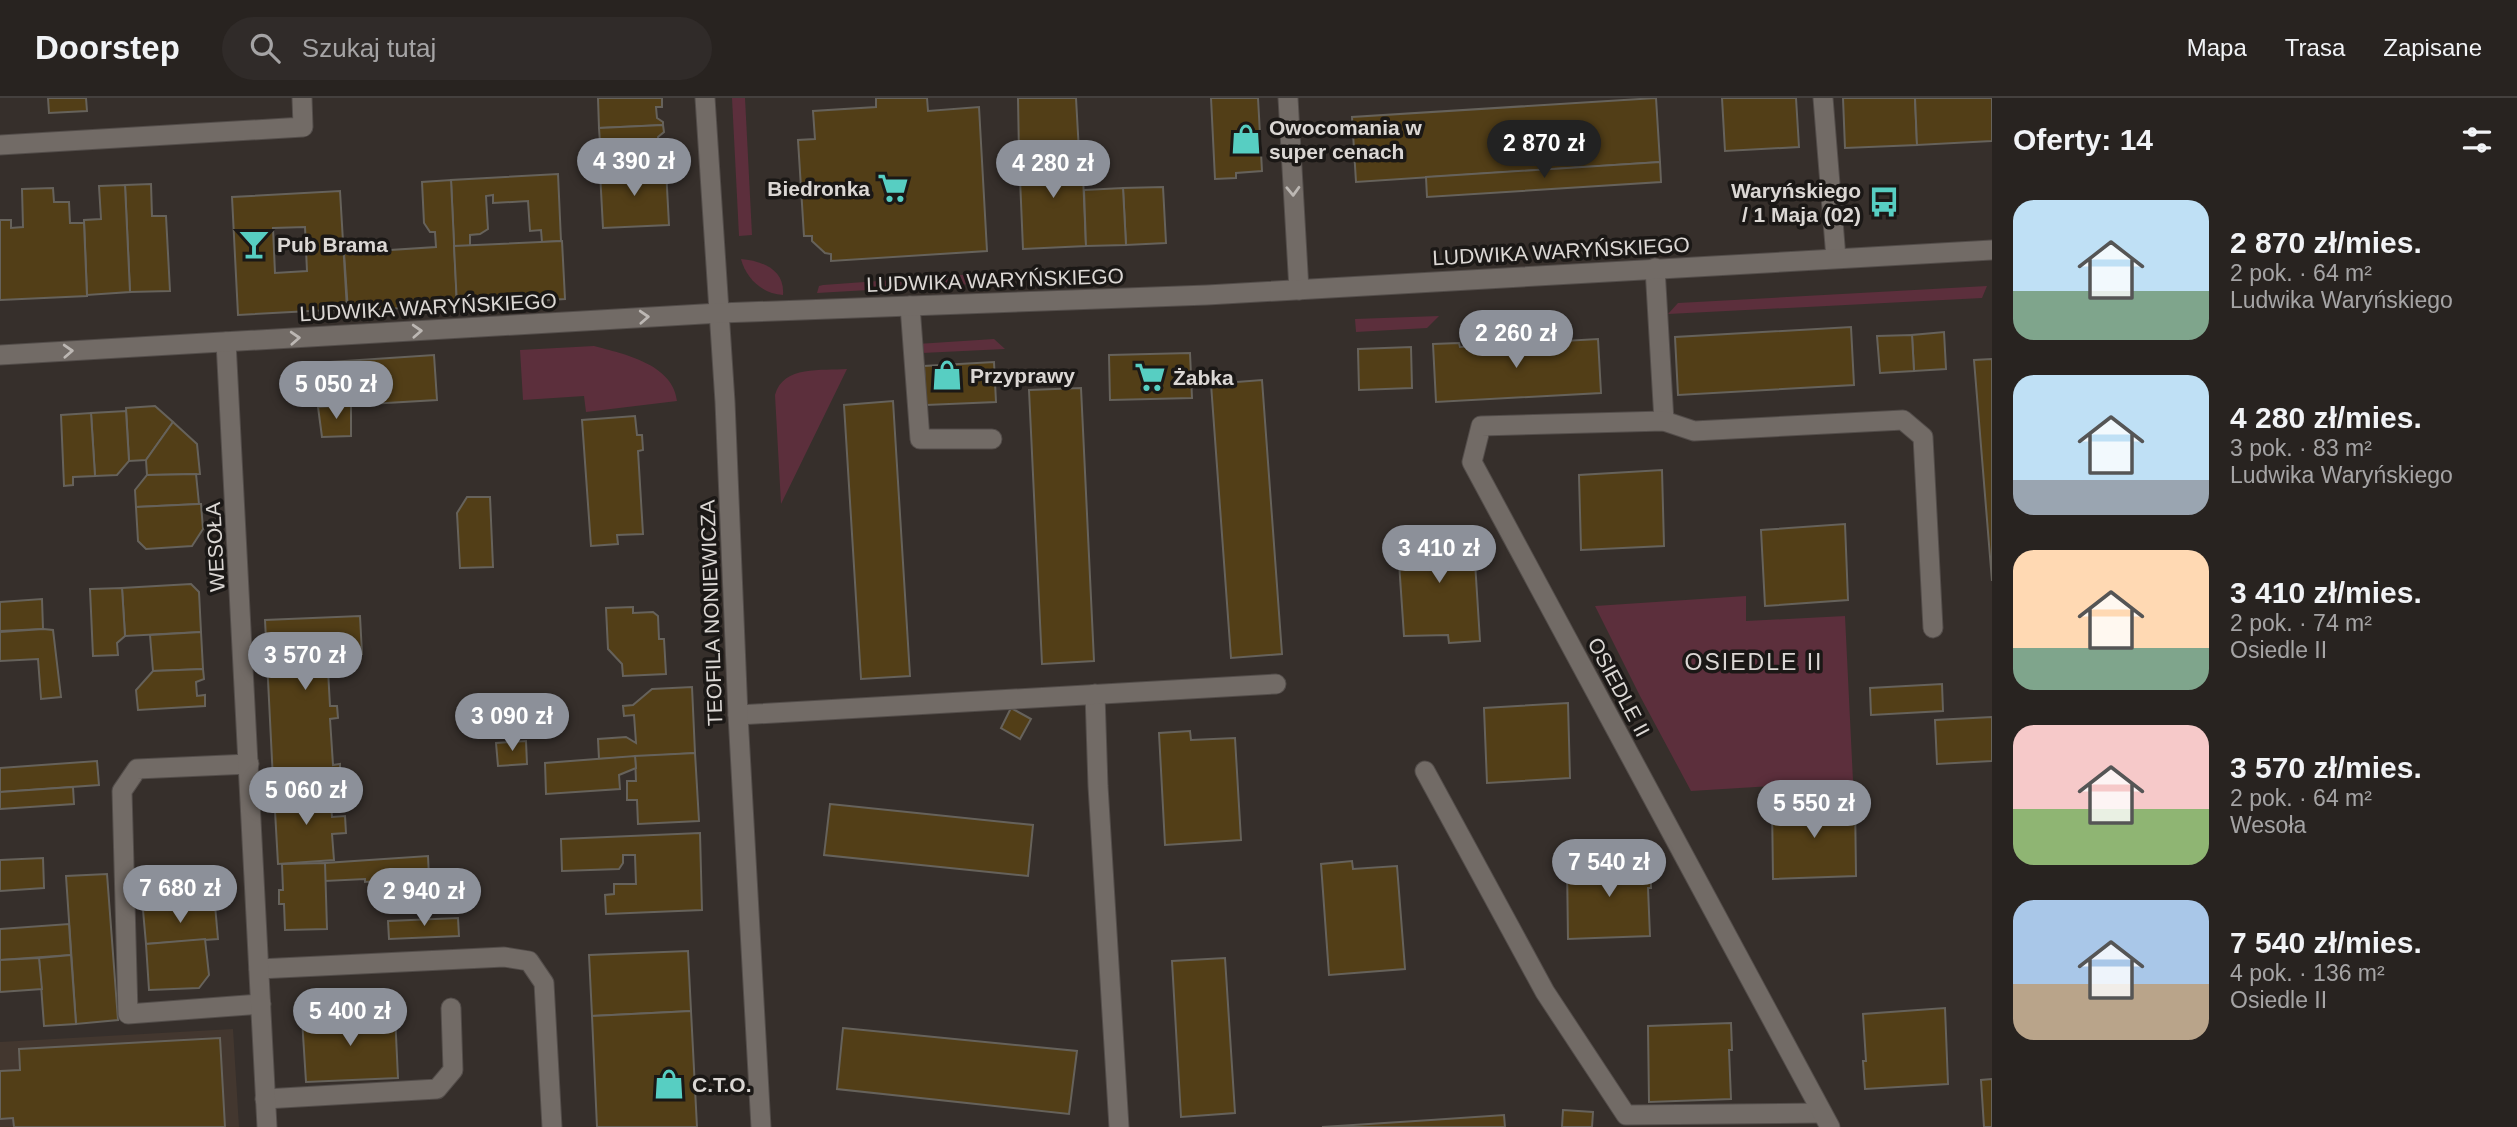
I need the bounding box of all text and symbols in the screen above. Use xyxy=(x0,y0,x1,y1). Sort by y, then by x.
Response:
search box xyxy=(222,17,712,80)
text: Doorstep xyxy=(35,29,180,66)
icon: search xyxy=(246,29,284,67)
text: Szukaj tutaj xyxy=(302,33,436,63)
text: Mapa xyxy=(2187,34,2247,61)
text: Trasa xyxy=(2285,34,2345,61)
text: Zapisane xyxy=(2383,34,2482,61)
place label: Owocomania w super cenach xyxy=(1269,116,1423,163)
pin: 2 870 zł xyxy=(1472,120,1616,180)
icon: filters xyxy=(2458,121,2496,159)
shop icon: Owocomania w super cenach xyxy=(1229,122,1263,156)
text: Oferty: 14 xyxy=(2013,123,2153,156)
text: 2 870 zł xyxy=(1503,130,1585,156)
pin: 4 390 zł xyxy=(562,139,706,198)
pin: 4 280 zł xyxy=(981,140,1125,200)
text: 4 390 zł xyxy=(593,148,675,174)
text: 4 280 zł xyxy=(1012,150,1094,176)
supermarket icon: Biedronka xyxy=(876,171,910,205)
place label: Biedronka xyxy=(767,177,870,200)
place label: Waryńskiego / 1 Maja (02) xyxy=(1731,179,1861,226)
one-way arrow xyxy=(1286,185,1301,196)
bus stop icon: Waryńskiego / 1 Maja (02) xyxy=(1867,185,1901,219)
text: 2 870 zł/mies. xyxy=(2230,226,2422,259)
bar icon: Pub Brama xyxy=(237,227,271,261)
icon: home xyxy=(2069,228,2153,312)
place label: Pub Brama xyxy=(277,233,388,256)
street label: LUDWIKA WARYŃSKIEGO xyxy=(1432,233,1690,269)
text: 2 pok. · 64 m² xyxy=(2230,260,2372,286)
street label: LUDWIKA WARYŃSKIEGO xyxy=(866,264,1124,296)
text: Ludwika Waryńskiego xyxy=(2230,287,2453,313)
street label: LUDWIKA WARYŃSKIEGO xyxy=(299,289,557,325)
one-way arrow xyxy=(639,310,650,325)
pin: 2 260 zł xyxy=(1444,310,1588,370)
text: 2 260 zł xyxy=(1475,320,1557,346)
one-way arrow xyxy=(412,323,423,338)
one-way arrow xyxy=(290,330,301,345)
one-way arrow xyxy=(63,344,74,359)
shop icon: Przyprawy xyxy=(930,358,964,392)
supermarket icon: Żabka xyxy=(1133,360,1167,394)
pin: 5 050 zł xyxy=(264,362,408,421)
place label: Przyprawy xyxy=(970,364,1075,387)
place label: Żabka xyxy=(1173,366,1234,389)
text: 5 050 zł xyxy=(295,371,377,397)
text: 4 280 zł/mies. xyxy=(2230,401,2422,434)
icon: home xyxy=(2069,403,2153,487)
text: 3 pok. · 83 m² xyxy=(2230,435,2372,461)
text: Ludwika Waryńskiego xyxy=(2230,462,2453,488)
street label: TEOFILA NONIEWICZA xyxy=(696,499,726,727)
street label: WESOŁA xyxy=(201,502,229,592)
pin: 3 410 zł xyxy=(1367,526,1511,585)
text: 3 410 zł xyxy=(1398,535,1480,561)
text: 3 410 zł/mies. xyxy=(2230,576,2422,609)
icon: home xyxy=(2069,578,2153,662)
text: 2 pok. · 74 m² xyxy=(2230,610,2372,636)
pin: 3 570 zł xyxy=(233,632,377,692)
street label: OSIEDLE II xyxy=(1583,634,1655,740)
text: Osiedle II xyxy=(2230,637,2327,663)
text: 3 570 zł xyxy=(264,642,346,668)
district label: OSIEDLE II xyxy=(1685,649,1823,675)
pin: 3 090 zł xyxy=(440,694,584,753)
text: 3 090 zł xyxy=(471,703,553,729)
text: 3 570 zł/mies. xyxy=(2230,751,2422,784)
icon: home xyxy=(2069,753,2153,837)
pin: 5 060 zł xyxy=(234,768,378,827)
text: 5 060 zł xyxy=(265,777,347,803)
pin: 5 550 zł xyxy=(1742,780,1886,840)
text: 2 pok. · 64 m² xyxy=(2230,785,2372,811)
text: 5 550 zł xyxy=(1773,790,1855,816)
text: Wesoła xyxy=(2230,812,2306,838)
pin: 7 540 zł xyxy=(1537,840,1681,899)
text: 7 540 zł xyxy=(1568,849,1650,875)
pin: 7 680 zł xyxy=(108,866,252,925)
pin: 2 940 zł xyxy=(352,868,496,928)
text: 7 680 zł xyxy=(139,875,221,901)
text: 2 940 zł xyxy=(383,878,465,904)
text: 7 540 zł/mies. xyxy=(2230,926,2422,959)
icon: home xyxy=(2069,928,2153,1012)
text: 4 pok. · 136 m² xyxy=(2230,960,2385,986)
text: Osiedle II xyxy=(2230,987,2327,1013)
pin: 5 400 zł xyxy=(278,988,422,1048)
text: 5 400 zł xyxy=(309,998,391,1024)
shop icon: C.T.O. xyxy=(652,1067,686,1101)
place label: C.T.O. xyxy=(692,1073,752,1096)

